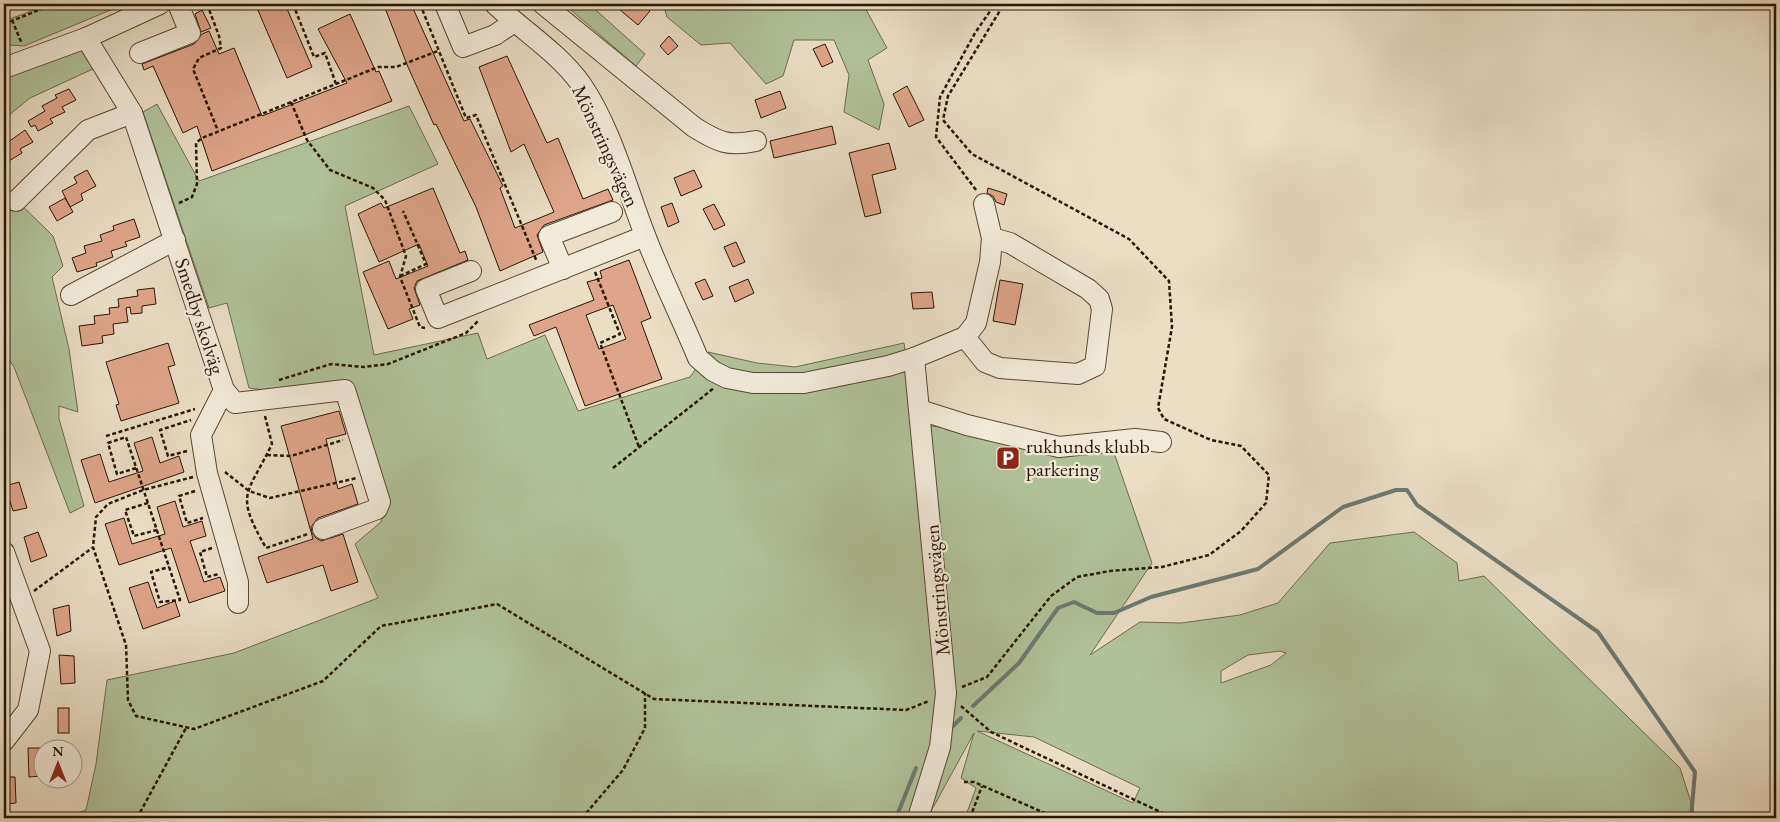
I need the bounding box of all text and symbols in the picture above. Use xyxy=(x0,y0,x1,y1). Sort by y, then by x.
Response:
street label: Mönstringsvägen xyxy=(566,81,646,212)
street label: Smedby skolväg xyxy=(169,255,231,378)
place label: rukhunds klubb parkering xyxy=(1026,433,1150,482)
parking icon: rukhunds klubb parkering xyxy=(995,445,1021,471)
street label: Mönstringsvägen xyxy=(918,523,956,657)
north arrow xyxy=(32,740,82,790)
text: N xyxy=(52,742,64,760)

